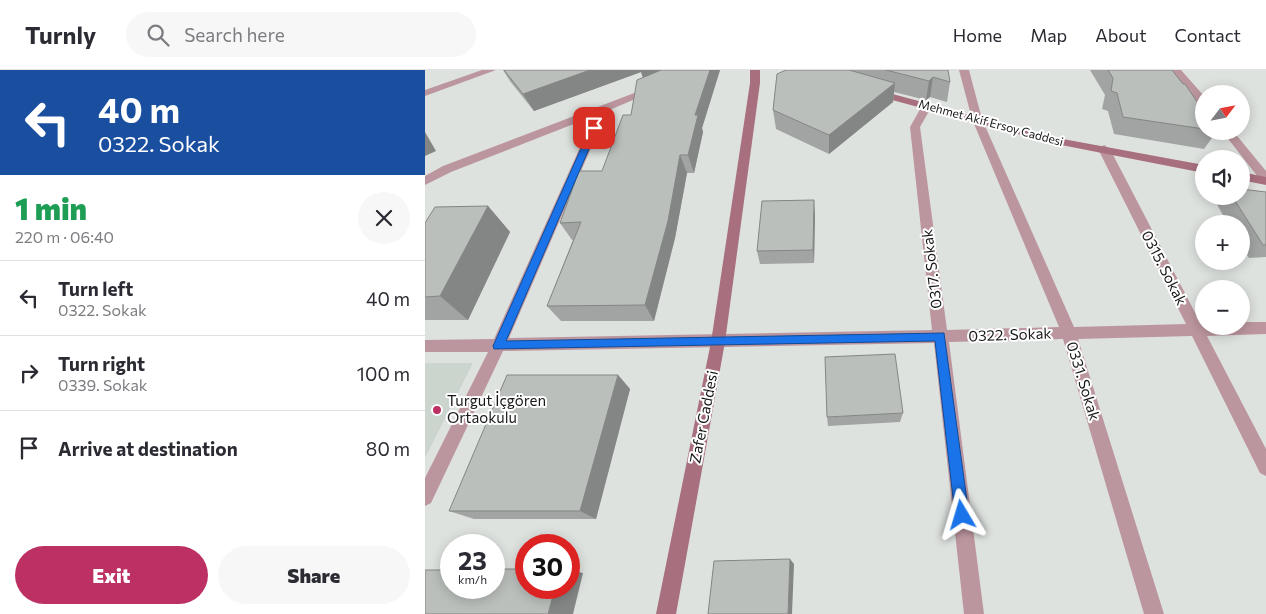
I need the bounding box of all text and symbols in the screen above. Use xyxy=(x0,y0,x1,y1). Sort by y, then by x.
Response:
search box xyxy=(126,12,476,57)
text: Turnly xyxy=(25,20,96,49)
icon: search xyxy=(144,21,172,49)
text: Search here xyxy=(184,23,285,46)
text: Home xyxy=(953,24,1002,46)
text: Map xyxy=(1030,24,1067,46)
text: About xyxy=(1095,24,1147,46)
text: Contact xyxy=(1175,24,1241,46)
north arrow xyxy=(1195,85,1250,140)
map controls xyxy=(1195,85,1250,335)
text: 40 m xyxy=(98,87,180,130)
icon: left xyxy=(15,90,80,155)
street label: Mehmet Akif Ersoy Caddesi xyxy=(917,96,1065,148)
pin xyxy=(573,107,615,149)
icon: arrive xyxy=(580,114,608,142)
text: 0322. Sokak xyxy=(98,130,220,157)
button: sound xyxy=(1195,150,1250,205)
text: 1 min xyxy=(15,189,87,226)
button: close xyxy=(358,192,410,244)
button: + xyxy=(1195,215,1250,270)
text: 220 m · 06:40 xyxy=(15,227,114,246)
street label: 0315. Sokak xyxy=(1138,227,1191,308)
street label: 0317. Sokak xyxy=(917,228,945,310)
text: Turn left xyxy=(58,277,133,300)
button: − xyxy=(1195,280,1250,335)
icon: left xyxy=(15,284,43,312)
text: 40 m xyxy=(366,287,410,310)
text: 0322. Sokak xyxy=(58,300,147,319)
street label: 0322. Sokak xyxy=(968,324,1052,344)
street label: 0331. Sokak xyxy=(1063,339,1104,422)
text: Turn right xyxy=(58,352,145,375)
icon: right xyxy=(15,359,43,387)
text: 100 m xyxy=(357,362,410,385)
street label: Zafer Caddesi xyxy=(685,369,721,465)
text: 0339. Sokak xyxy=(58,375,148,394)
place label: Turgut İçgören Ortaokulu xyxy=(447,391,546,426)
marker: Turgut İçgören Ortaokulu xyxy=(431,404,443,416)
icon: arrive xyxy=(15,434,43,462)
text: Arrive at destination xyxy=(58,437,238,460)
text: 80 m xyxy=(366,437,410,460)
position arrow xyxy=(935,488,987,540)
speed limit sign: 30 xyxy=(515,534,580,599)
text: 23 xyxy=(458,545,487,575)
button: Exit xyxy=(15,546,208,604)
button: Share xyxy=(218,546,410,604)
text: km/h xyxy=(458,572,487,586)

